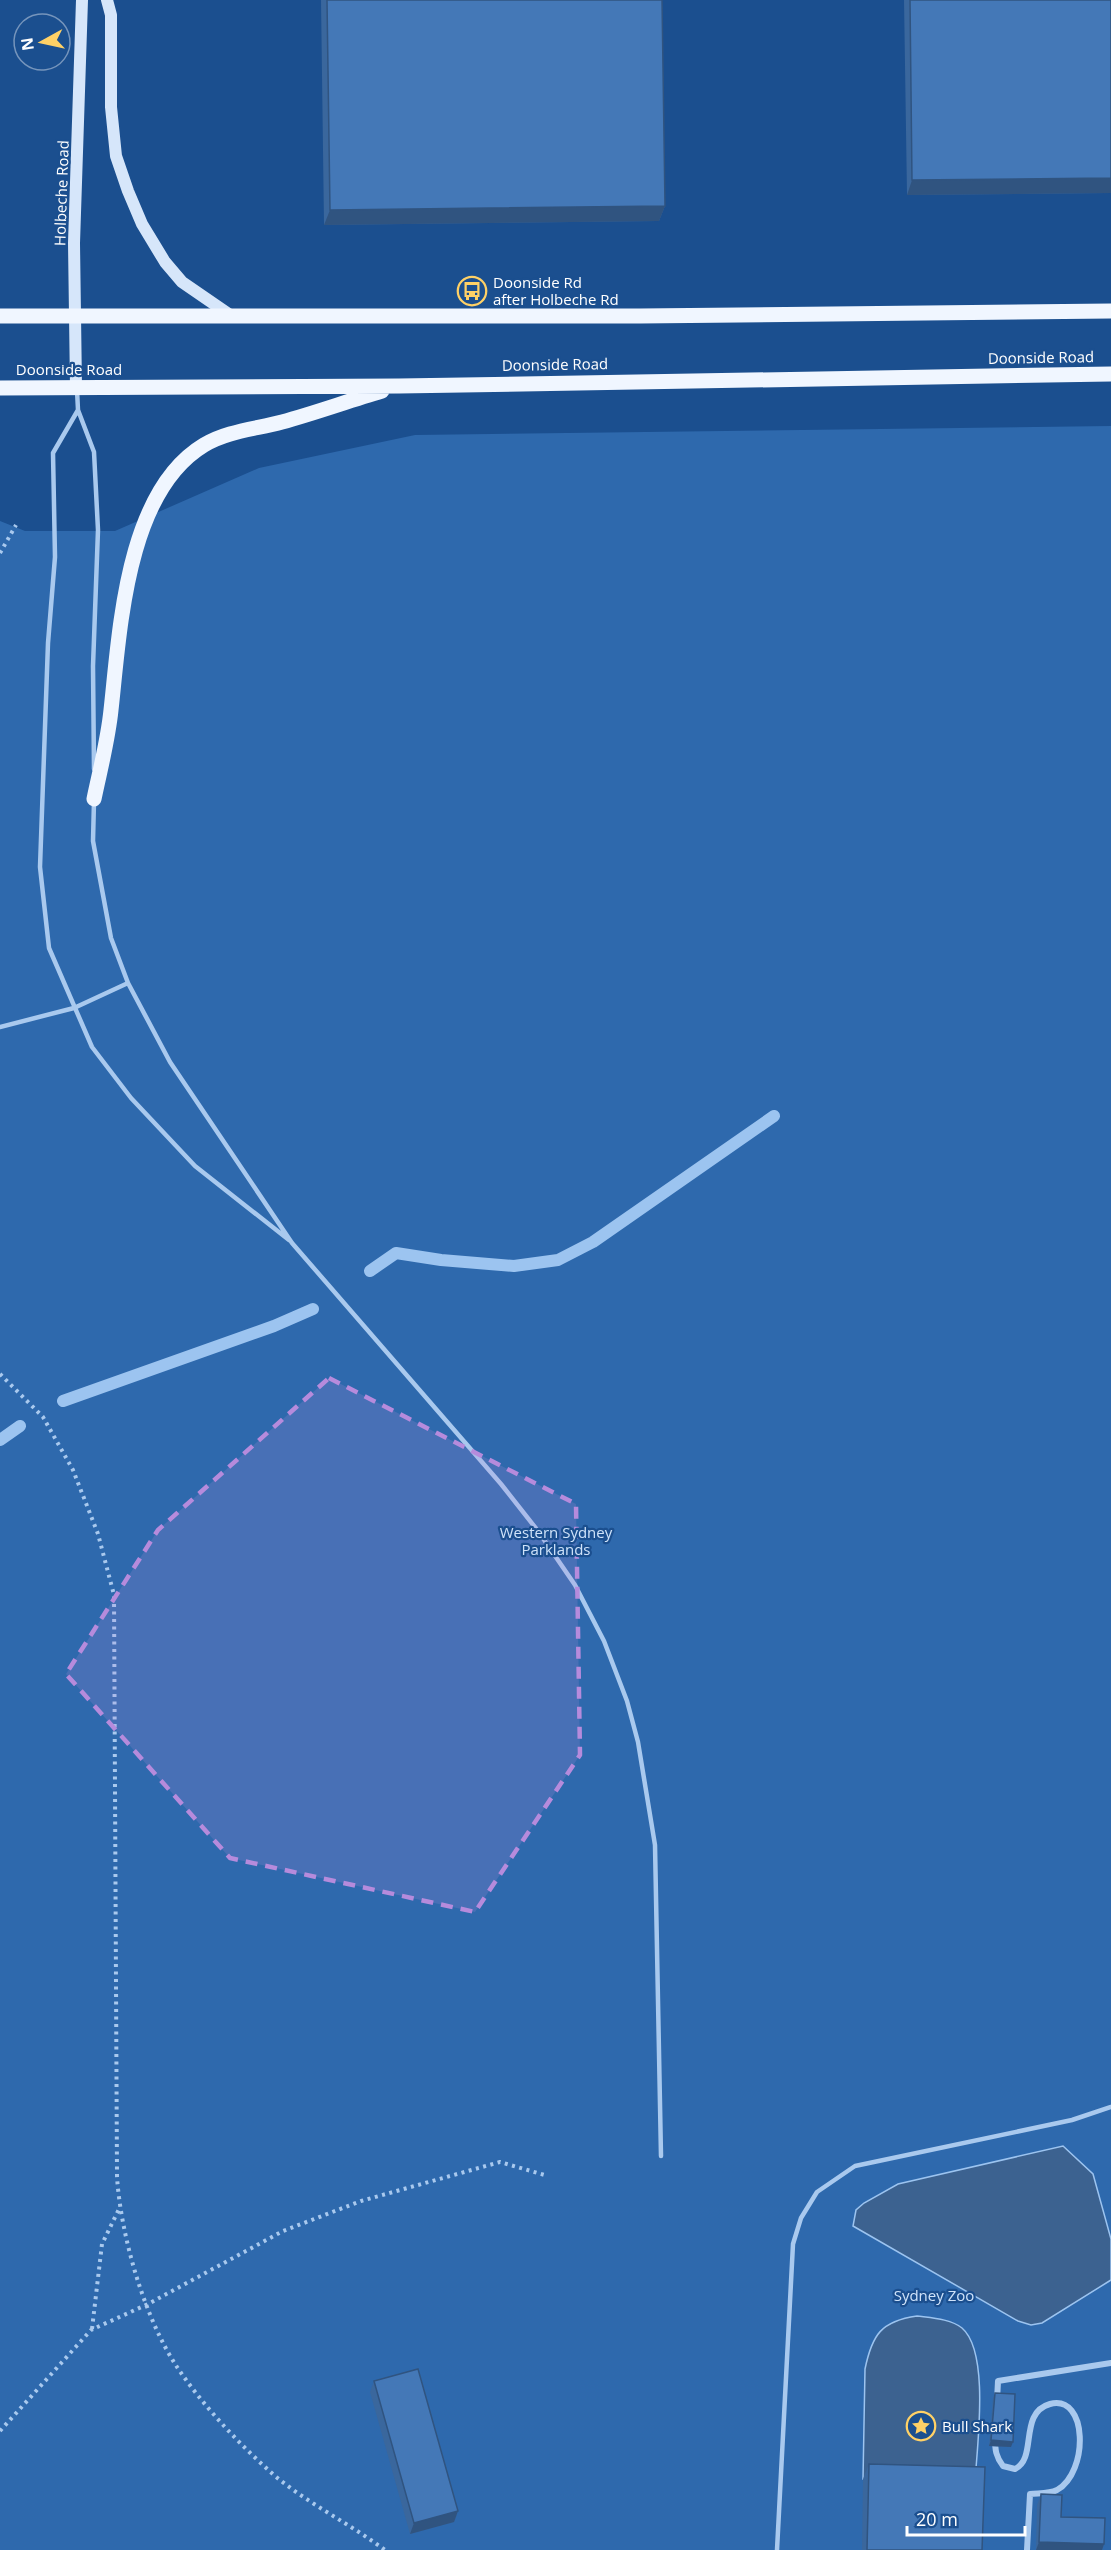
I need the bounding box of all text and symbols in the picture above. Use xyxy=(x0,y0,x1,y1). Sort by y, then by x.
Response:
north arrow xyxy=(12,12,72,72)
text: N xyxy=(15,36,39,52)
street label: Holbeche Road xyxy=(49,140,73,246)
place label: Doonside Rd after Holbeche Rd xyxy=(493,272,619,309)
bus stop icon: Doonside Rd after Holbeche Rd xyxy=(456,275,488,307)
street label: Doonside Road xyxy=(988,346,1094,368)
street label: Doonside Road xyxy=(502,353,608,375)
street label: Doonside Road xyxy=(16,359,122,379)
park label: Western Sydney Parklands xyxy=(500,1522,613,1559)
park label: Sydney Zoo xyxy=(894,2285,974,2305)
place icon: Bull Shark xyxy=(905,2410,937,2442)
place label: Bull Shark xyxy=(942,2416,1012,2436)
scale bar xyxy=(907,2499,1026,2537)
text: 20 m xyxy=(916,2507,958,2531)

